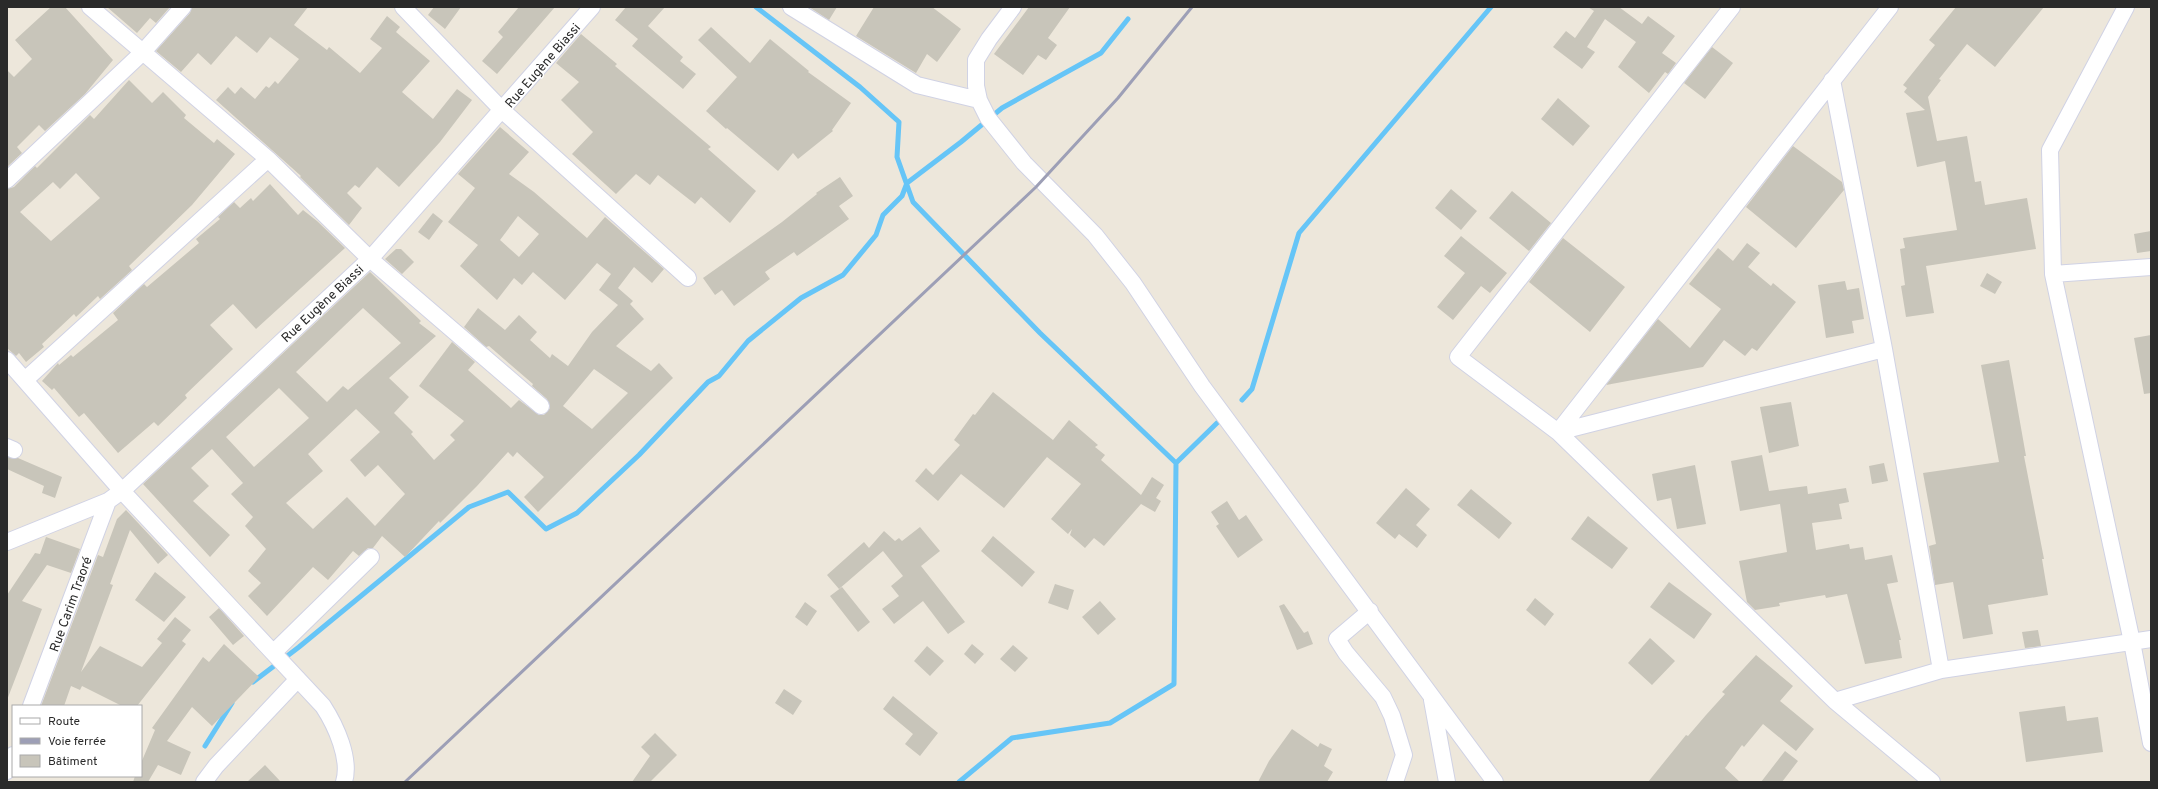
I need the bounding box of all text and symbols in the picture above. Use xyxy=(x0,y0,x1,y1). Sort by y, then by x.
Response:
street label: Rue Eugène Biassi xyxy=(502,21,585,112)
street label: Rue Eugène Biassi xyxy=(279,262,368,347)
street label: Rue Carim Traoré xyxy=(47,555,97,655)
legend xyxy=(12,705,142,777)
text: Route xyxy=(48,714,80,730)
text: Voie ferrée xyxy=(48,734,106,750)
text: Bâtiment xyxy=(48,754,98,770)

